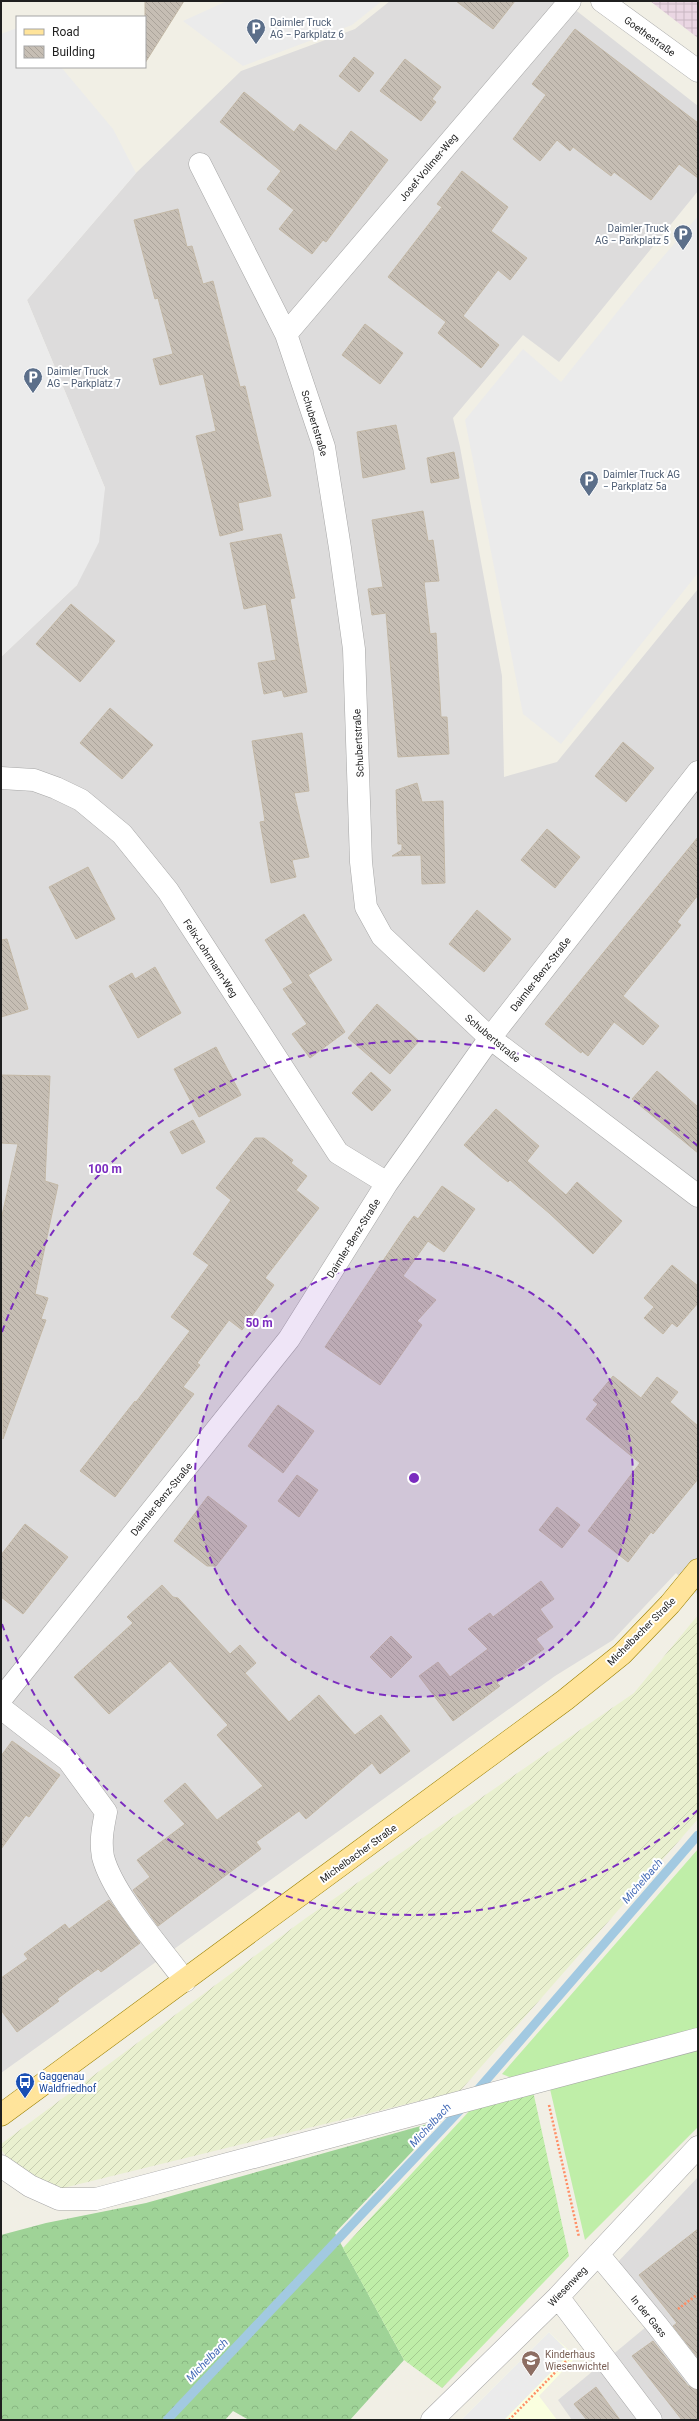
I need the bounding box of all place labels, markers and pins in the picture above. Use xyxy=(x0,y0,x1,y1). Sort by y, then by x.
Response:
parking icon: Daimler Truck AG − Parkplatz 6 xyxy=(245,17,267,45)
place label: Daimler Truck AG − Parkplatz 6 xyxy=(270,17,344,40)
place label: Daimler Truck AG − Parkplatz 5 xyxy=(595,223,670,246)
parking icon: Daimler Truck AG − Parkplatz 5 xyxy=(672,223,694,251)
parking icon: Daimler Truck AG − Parkplatz 7 xyxy=(22,366,44,394)
place label: Daimler Truck AG − Parkplatz 7 xyxy=(47,366,121,389)
parking icon: Daimler Truck AG − Parkplatz 5a xyxy=(578,469,600,497)
place label: Daimler Truck AG − Parkplatz 5a xyxy=(603,469,680,492)
centre of rings xyxy=(407,1471,421,1485)
bus stop icon: Gaggenau Waldfriedhof xyxy=(14,2071,36,2099)
place label: Gaggenau Waldfriedhof xyxy=(39,2071,97,2094)
school or university icon: Kinderhaus Wiesenwichtel xyxy=(520,2349,542,2377)
place label: Kinderhaus Wiesenwichtel xyxy=(545,2349,609,2372)

